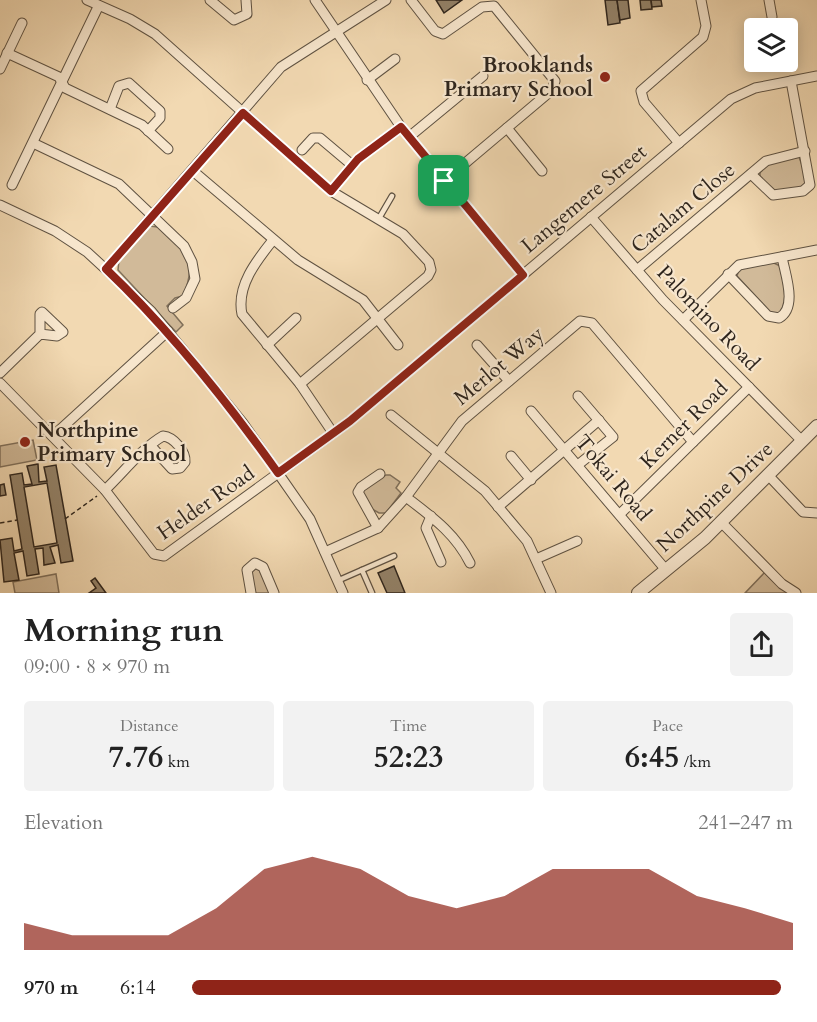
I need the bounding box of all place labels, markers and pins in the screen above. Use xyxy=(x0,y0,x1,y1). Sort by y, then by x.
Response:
place label: Brooklands Primary School xyxy=(444,51,593,104)
marker: Brooklands Primary School xyxy=(598,70,612,84)
pin xyxy=(418,155,469,206)
place label: Northpine Primary School xyxy=(37,416,186,469)
marker: Northpine Primary School xyxy=(18,435,32,449)

